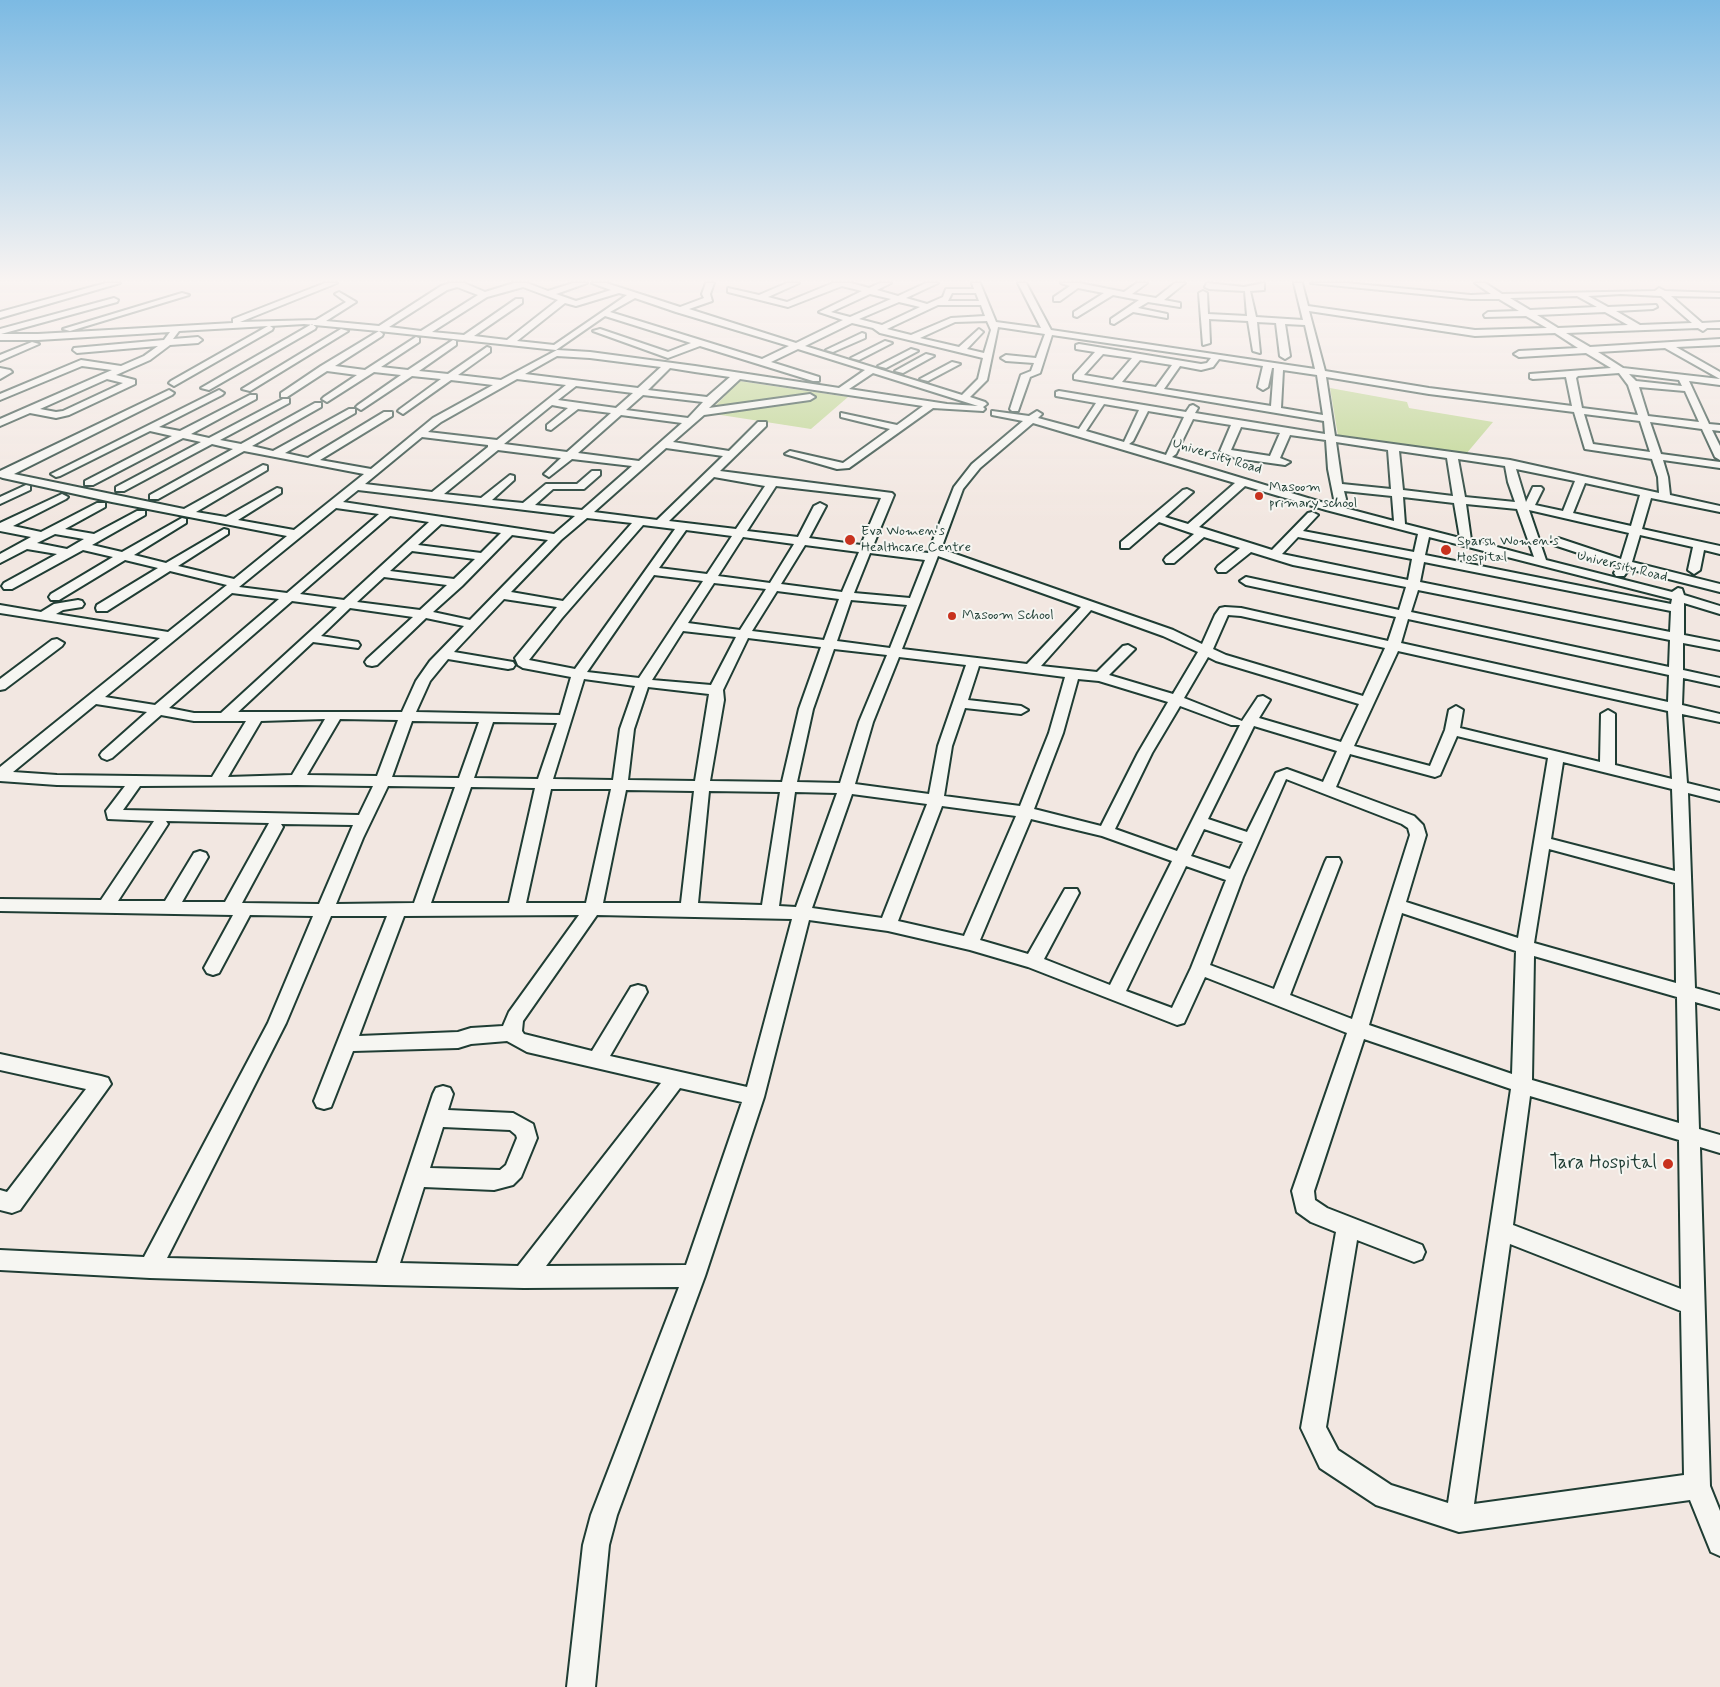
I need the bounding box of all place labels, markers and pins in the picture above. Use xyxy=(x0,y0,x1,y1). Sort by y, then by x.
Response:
place label: Masoom primary school xyxy=(1269,480,1357,512)
marker: Masoom primary school xyxy=(1253,490,1265,502)
place label: Eva Women's Healthcare Centre xyxy=(861,524,971,556)
marker: Eva Women's Healthcare Centre xyxy=(843,533,857,547)
place label: Sparsh Women's Hospital xyxy=(1457,534,1559,566)
marker: Sparsh Women's Hospital xyxy=(1439,543,1453,557)
place label: Masoom School xyxy=(962,608,1054,624)
marker: Masoom School xyxy=(946,610,958,622)
place label: Tara Hospital xyxy=(1549,1153,1657,1175)
marker: Tara Hospital xyxy=(1661,1157,1675,1171)

